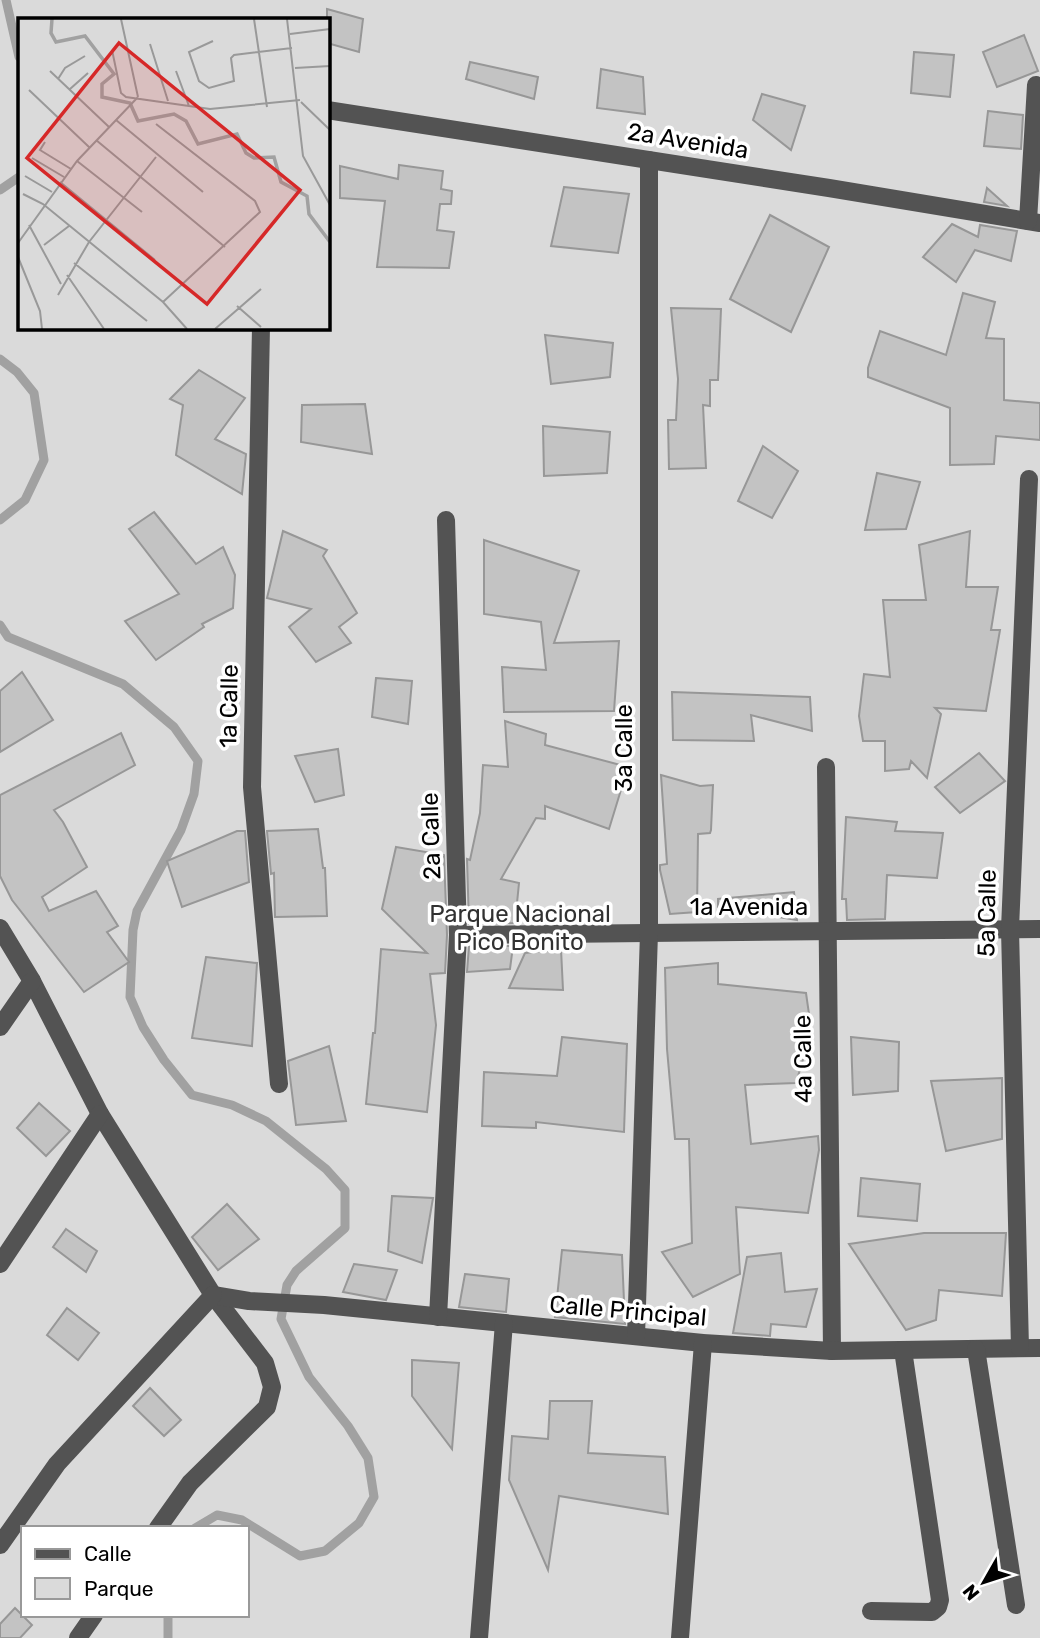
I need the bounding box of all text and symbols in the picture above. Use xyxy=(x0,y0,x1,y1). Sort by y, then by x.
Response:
inset map xyxy=(18,18,329,329)
street label: 2a Avenida xyxy=(626,118,750,164)
street label: 1a Calle xyxy=(214,664,244,748)
street label: 3a Calle xyxy=(610,704,638,792)
street label: 2a Calle xyxy=(415,792,447,880)
street label: 5a Calle xyxy=(972,869,1002,957)
street label: 1a Avenida xyxy=(690,893,808,921)
park label: Parque Nacional Pico Bonito xyxy=(429,900,611,956)
street label: 4a Calle xyxy=(788,1015,818,1103)
street label: Calle Principal xyxy=(548,1290,708,1332)
legend xyxy=(21,1526,248,1617)
text: Calle xyxy=(84,1541,132,1566)
north arrow xyxy=(949,1547,1019,1617)
text: Parque xyxy=(84,1576,154,1601)
text: N xyxy=(958,1580,984,1605)

